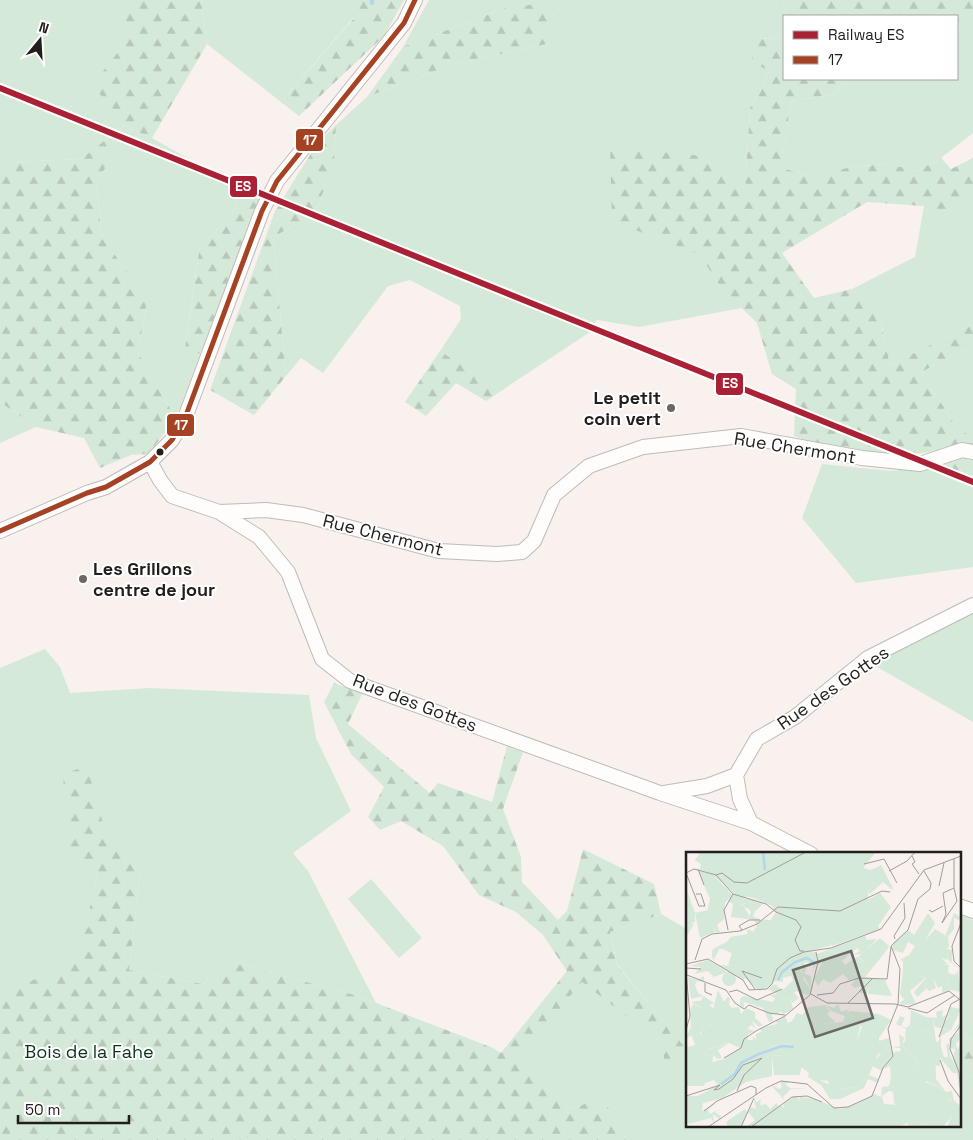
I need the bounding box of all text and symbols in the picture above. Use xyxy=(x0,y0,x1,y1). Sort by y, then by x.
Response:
north arrow xyxy=(15,15,65,65)
legend xyxy=(783,15,958,80)
text: N xyxy=(37,18,51,38)
text: Railway ES xyxy=(828,25,904,44)
text: 17 xyxy=(828,50,843,69)
line badge: 17 xyxy=(295,128,324,152)
text: 17 xyxy=(303,131,317,149)
line badge: ES xyxy=(229,175,258,198)
text: ES xyxy=(235,177,252,195)
line badge: ES xyxy=(715,372,744,396)
text: ES xyxy=(722,374,739,392)
place label: Le petit coin vert xyxy=(584,386,661,430)
marker: Le petit coin vert xyxy=(665,402,677,414)
line badge: 17 xyxy=(166,413,195,437)
text: 17 xyxy=(174,416,188,434)
street label: Rue Chermont xyxy=(732,426,858,469)
unlabelled marker xyxy=(155,447,165,457)
street label: Rue Chermont xyxy=(320,508,446,561)
place label: Les Grillons centre de jour xyxy=(93,557,215,601)
marker: Les Grillons centre de jour xyxy=(77,573,89,585)
street label: Rue des Gottes xyxy=(772,641,893,735)
street label: Rue des Gottes xyxy=(350,668,481,737)
inset map xyxy=(686,852,960,1128)
park label: Bois de la Fahe xyxy=(24,1040,154,1063)
scale bar xyxy=(18,1092,129,1124)
text: 50 m xyxy=(25,1100,60,1119)

